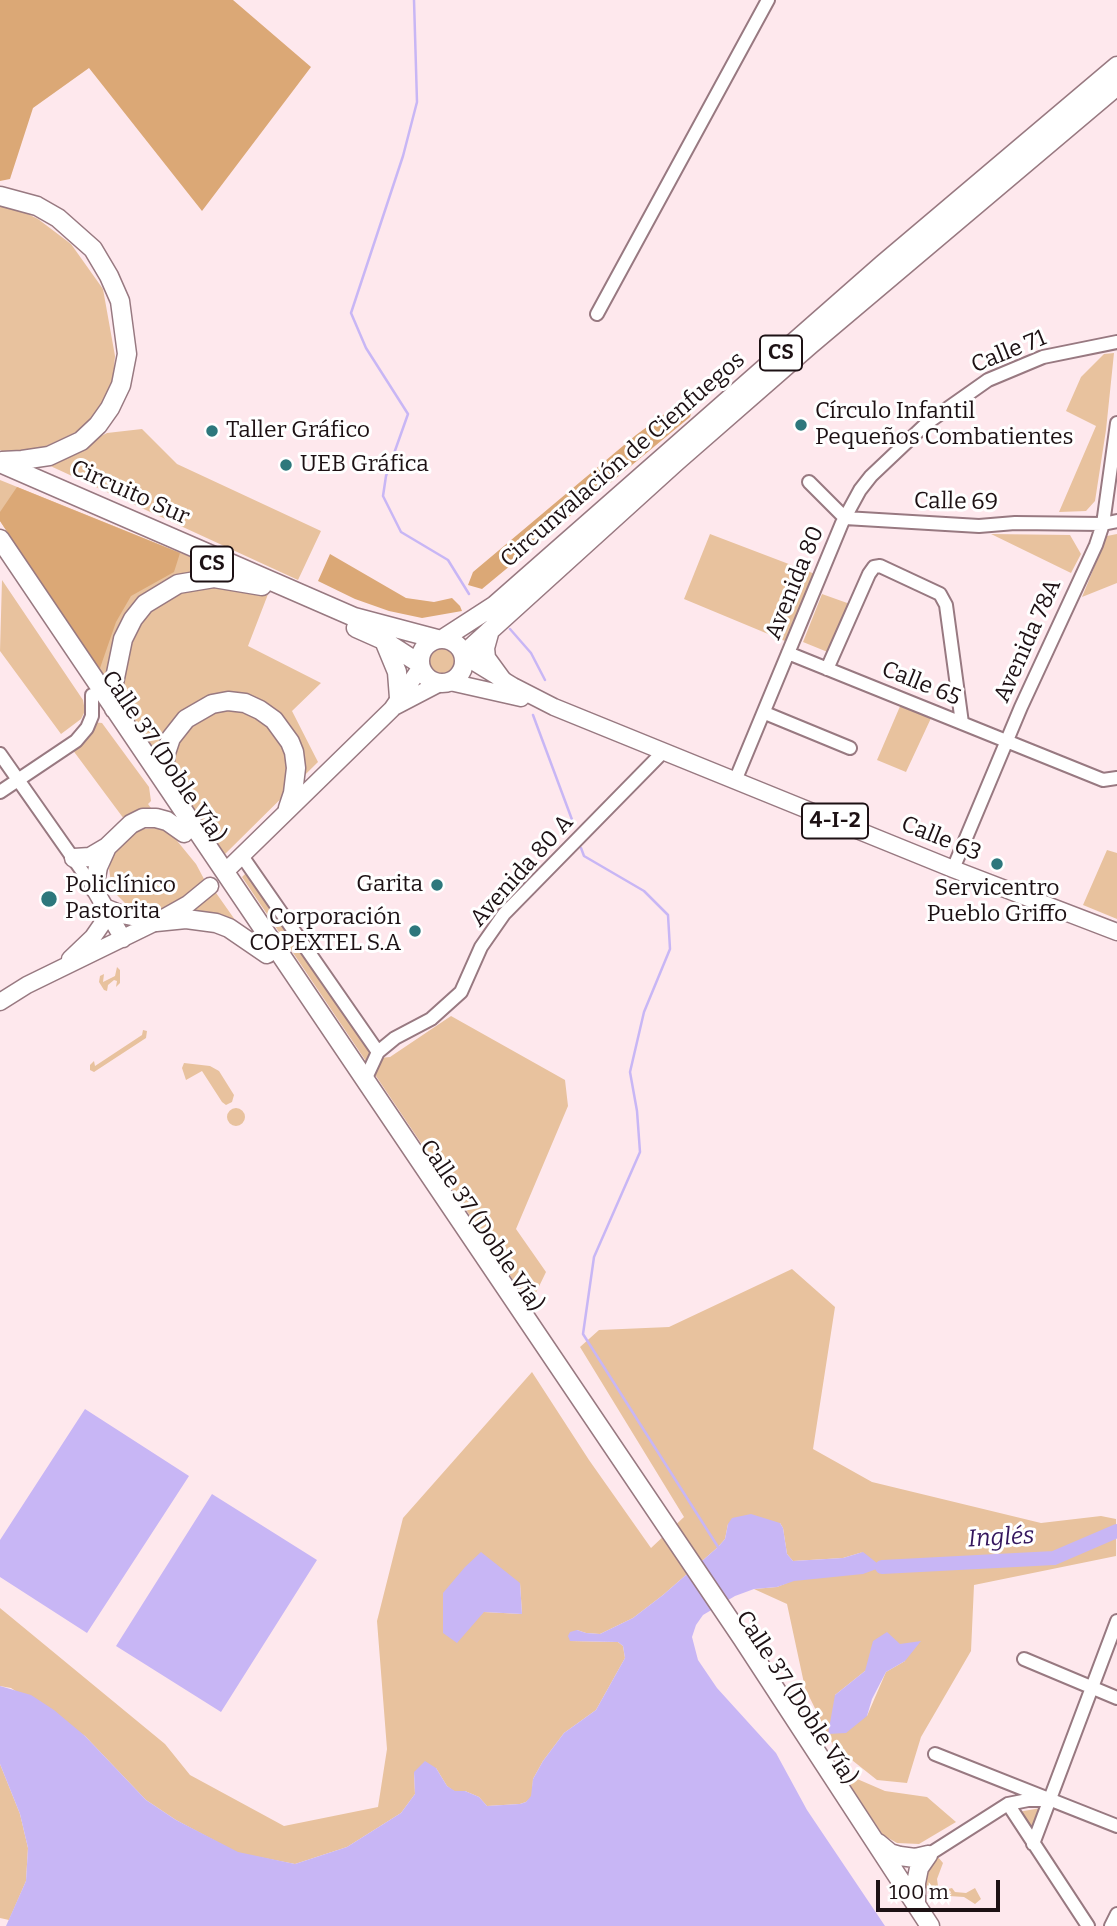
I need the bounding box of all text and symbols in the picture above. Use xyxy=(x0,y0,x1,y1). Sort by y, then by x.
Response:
street label: Calle 71 xyxy=(967,325,1051,379)
road number: CS xyxy=(760,336,802,370)
street label: Circunvalación de Cienfuegos xyxy=(495,346,751,574)
place label: Círculo Infantil Pequeños Combatientes xyxy=(815,398,1074,452)
place label: Taller Gráfico xyxy=(226,417,370,445)
marker: Círculo Infantil Pequeños Combatientes xyxy=(793,417,809,433)
marker: Taller Gráfico xyxy=(204,423,220,439)
place label: UEB Gráfica xyxy=(300,451,429,479)
street label: Circuito Sur xyxy=(66,455,194,531)
marker: UEB Gráfica xyxy=(278,457,294,473)
street label: Calle 69 xyxy=(914,487,998,517)
street label: Avenida 80 xyxy=(760,522,830,644)
road number: CS xyxy=(191,546,233,582)
street label: Avenida 78A xyxy=(989,575,1067,707)
street label: Calle 65 xyxy=(877,656,965,712)
street label: Calle 37 (Doble Vía) xyxy=(95,666,231,848)
road number: 4-I-2 xyxy=(802,804,868,838)
street label: Avenida 80 A xyxy=(465,809,579,933)
street label: Calle 63 xyxy=(897,811,985,867)
marker: Servicentro Pueblo Griffo xyxy=(989,856,1005,872)
place label: Garita xyxy=(356,871,423,899)
place label: Policlínico Pastorita xyxy=(65,872,176,926)
place label: Servicentro Pueblo Griffo xyxy=(927,875,1067,929)
marker: Garita xyxy=(429,877,445,893)
marker: Policlínico Pastorita xyxy=(39,889,59,909)
place label: Corporación COPEXTEL S.A xyxy=(249,904,401,958)
marker: Corporación COPEXTEL S.A xyxy=(407,923,423,939)
street label: Calle 37 (Doble Vía) xyxy=(413,1135,549,1317)
water label: Inglés xyxy=(967,1522,1035,1554)
street label: Calle 37 (Doble Vía) xyxy=(729,1606,863,1790)
scale bar xyxy=(879,1867,1003,1911)
text: 100 m xyxy=(889,1879,949,1905)

